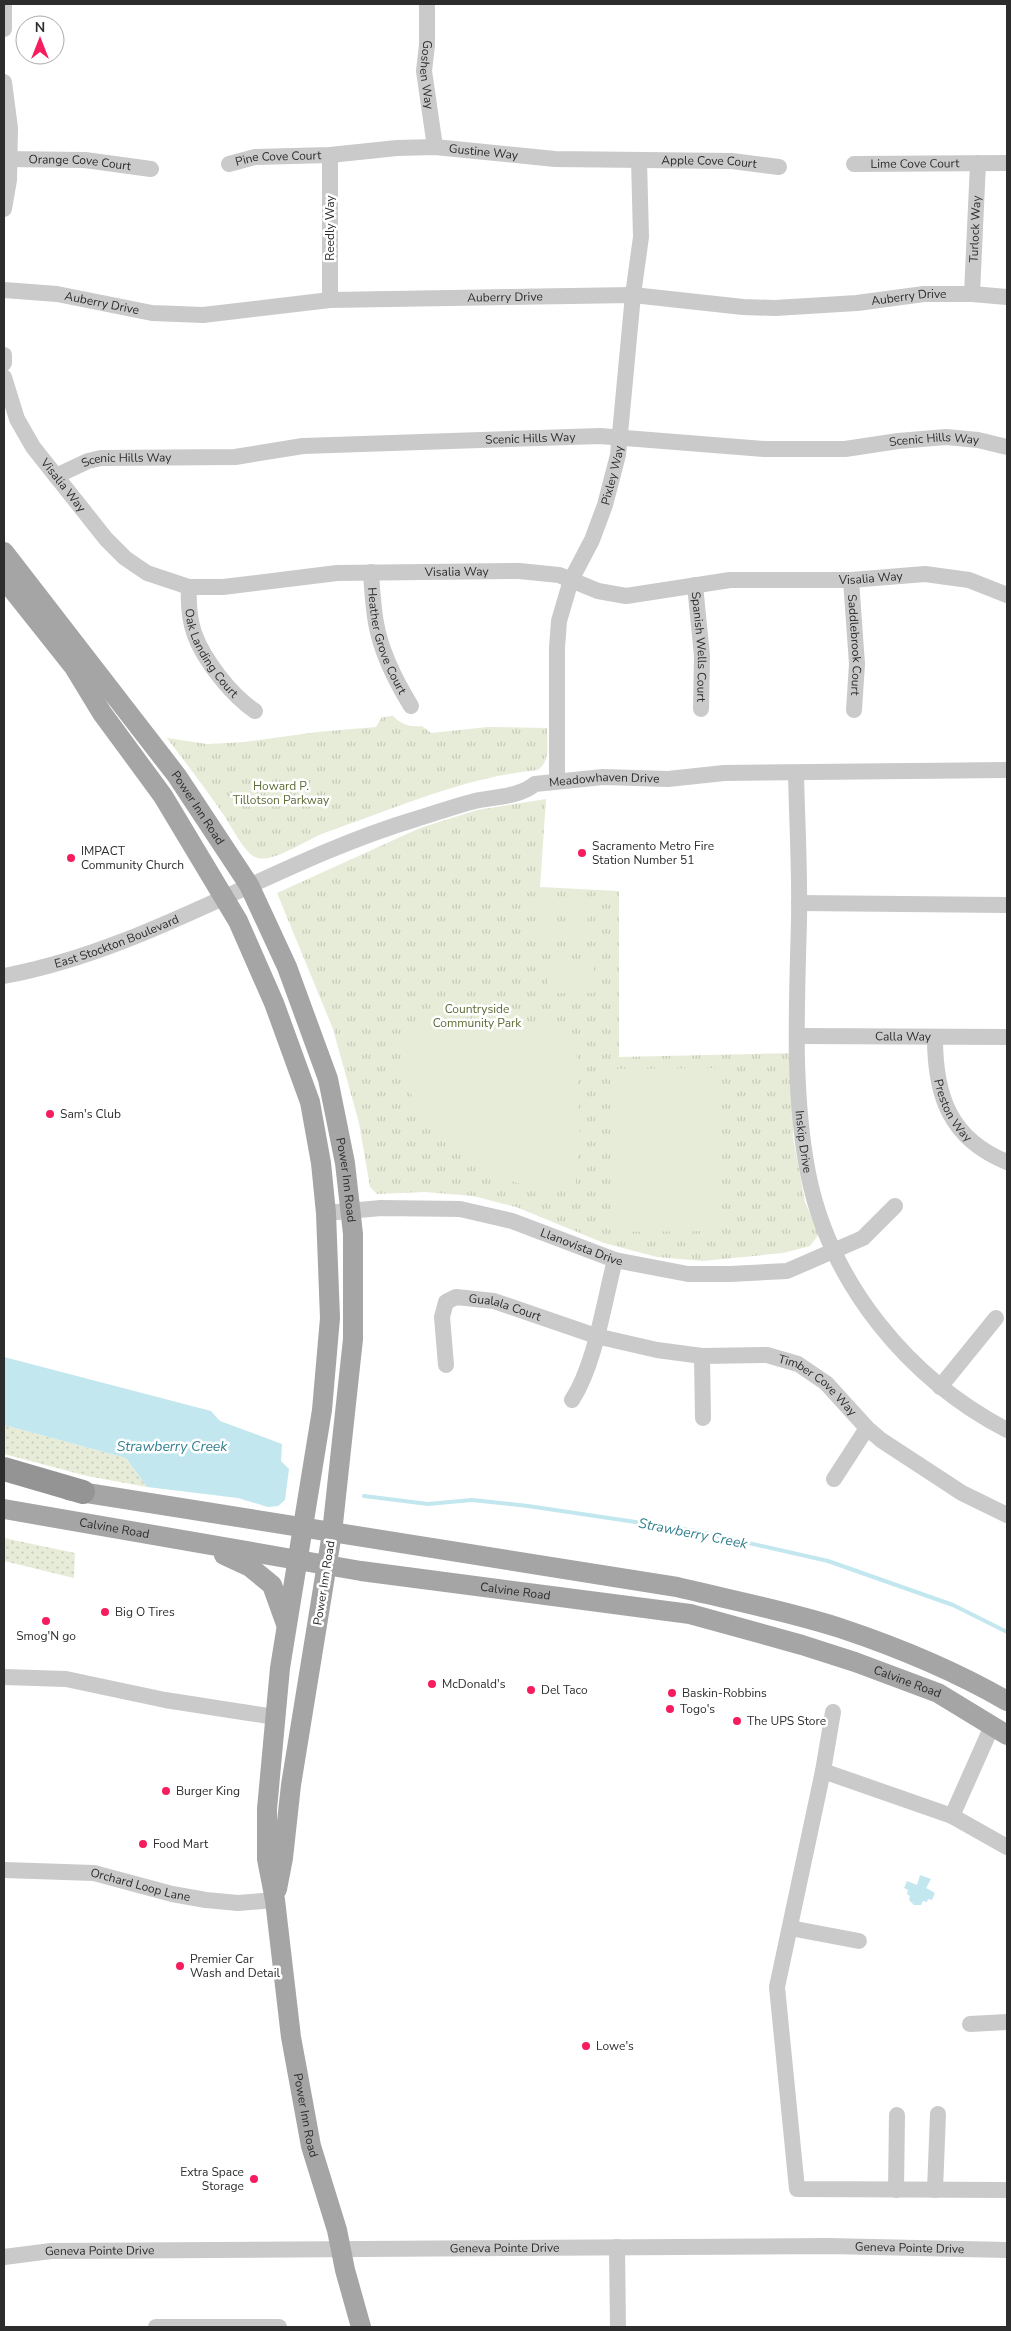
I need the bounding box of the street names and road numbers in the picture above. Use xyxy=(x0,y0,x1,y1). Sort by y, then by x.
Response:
street label: Goshen Way xyxy=(416,40,438,111)
street label: Gustine Way xyxy=(448,140,520,163)
street label: Pine Cove Court xyxy=(233,147,322,170)
street label: Orange Cove Court xyxy=(28,151,133,174)
street label: Apple Cove Court xyxy=(661,152,758,172)
street label: Lime Cove Court xyxy=(871,155,960,172)
street label: Turlock Way xyxy=(965,194,985,263)
street label: Reedly Way xyxy=(322,195,338,261)
street label: Auberry Drive xyxy=(870,286,946,309)
street label: Auberry Drive xyxy=(63,288,141,318)
street label: Auberry Drive xyxy=(467,288,543,306)
street label: Scenic Hills Way xyxy=(485,429,577,448)
street label: Scenic Hills Way xyxy=(888,429,981,450)
street label: Pixley Way xyxy=(597,444,627,507)
street label: Scenic Hills Way xyxy=(79,449,172,471)
street label: Visalia Way xyxy=(37,454,90,516)
street label: Visalia Way xyxy=(424,563,490,580)
street label: Visalia Way xyxy=(838,568,904,588)
street label: Heather Grove Court xyxy=(364,586,411,698)
street label: Spanish Wells Court xyxy=(688,591,710,703)
street label: Saddlebrook Court xyxy=(844,594,865,697)
street label: Oak Landing Court xyxy=(181,607,242,702)
street label: Power Inn Road xyxy=(168,767,228,848)
street label: Meadowhaven Drive xyxy=(548,769,660,791)
street label: East Stockton Boulevard xyxy=(53,911,181,972)
street label: Calla Way xyxy=(875,1028,932,1045)
street label: Preston Way xyxy=(930,1077,976,1146)
street label: Inskip Drive xyxy=(792,1110,816,1174)
street label: Power Inn Road xyxy=(332,1136,360,1223)
street label: Llanovista Drive xyxy=(538,1225,624,1269)
street label: Gualala Court xyxy=(468,1290,544,1325)
street label: Timber Cove Way xyxy=(776,1351,861,1420)
street label: Calvine Road xyxy=(78,1514,151,1542)
street label: Power Inn Road xyxy=(309,1540,339,1626)
street label: Calvine Road xyxy=(479,1579,552,1604)
street label: Calvine Road xyxy=(871,1662,943,1701)
street label: Orchard Loop Lane xyxy=(89,1864,192,1905)
street label: Power Inn Road xyxy=(290,2072,322,2159)
street label: Geneva Pointe Drive xyxy=(855,2239,965,2257)
street label: Geneva Pointe Drive xyxy=(450,2240,559,2256)
street label: Geneva Pointe Drive xyxy=(44,2242,154,2260)

